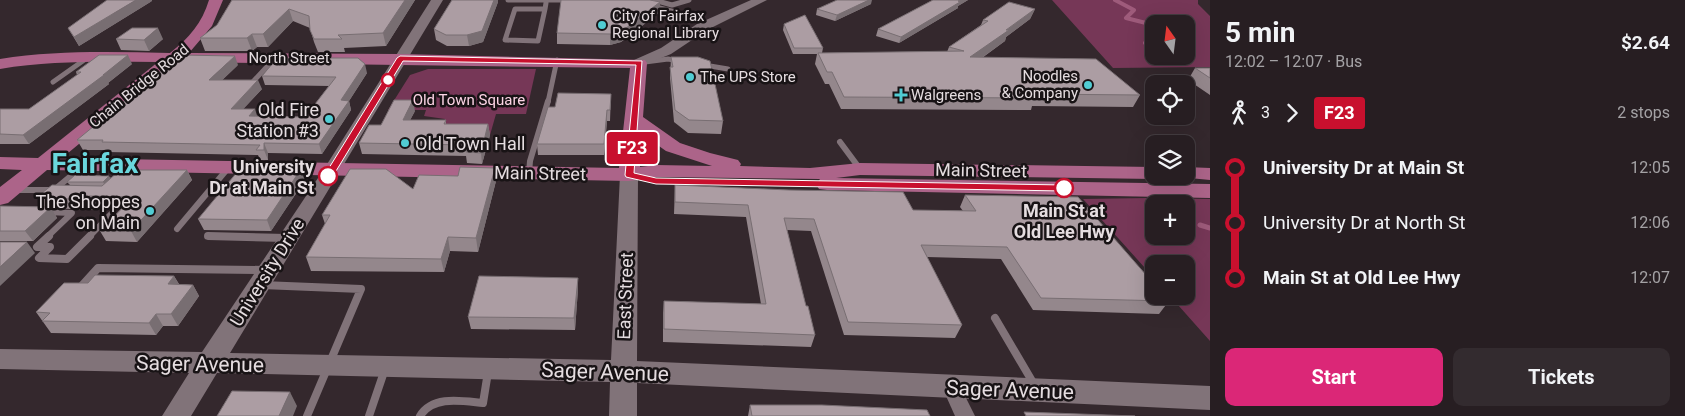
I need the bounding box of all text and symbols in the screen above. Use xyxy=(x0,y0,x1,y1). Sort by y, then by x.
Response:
place label: City of Fairfax Regional Library xyxy=(612,7,719,42)
north arrow xyxy=(1145,15,1195,65)
map controls xyxy=(1145,15,1195,305)
text: 5 min xyxy=(1225,16,1295,49)
marker: City of Fairfax Regional Library xyxy=(596,19,608,31)
text: $2.64 xyxy=(1621,31,1670,54)
street label: Chain Bridge Road xyxy=(86,40,192,132)
street label: North Street xyxy=(248,49,330,67)
text: 12:02 – 12:07 · Bus xyxy=(1225,52,1362,71)
place label: Noodles & Company xyxy=(1002,67,1078,102)
place label: The UPS Store xyxy=(700,68,796,86)
marker: The UPS Store xyxy=(684,71,696,83)
unlabelled marker xyxy=(381,73,395,87)
button: locate xyxy=(1145,75,1195,125)
marker: Noodles & Company xyxy=(1082,79,1094,91)
place label: Walgreens xyxy=(911,86,981,104)
marker: Walgreens xyxy=(895,89,907,101)
park label: Old Town Square xyxy=(413,91,525,109)
place label: Old Fire Station #3 xyxy=(236,99,319,141)
icon: walk xyxy=(1225,99,1253,127)
icon: forward xyxy=(1278,99,1306,127)
text: F23 xyxy=(1324,102,1355,123)
text: 3 xyxy=(1261,103,1270,122)
text: 2 stops xyxy=(1617,103,1670,122)
marker: Old Fire Station #3 xyxy=(323,113,335,125)
line badge: F23 xyxy=(603,132,661,164)
place label: Old Town Hall xyxy=(415,133,525,154)
button: layers xyxy=(1145,135,1195,185)
marker: Old Town Hall xyxy=(399,137,411,149)
text: F23 xyxy=(617,137,647,158)
district label: Fairfax xyxy=(51,147,139,180)
place label: University Dr at Main St xyxy=(209,156,315,198)
text: University Dr at Main St xyxy=(1263,156,1464,179)
text: 12:05 xyxy=(1630,158,1670,177)
street label: Main Street xyxy=(935,159,1027,181)
street label: Main Street xyxy=(494,162,586,184)
marker: University Dr at Main St xyxy=(318,166,338,186)
marker: Main St at Old Lee Hwy xyxy=(1054,178,1074,198)
place label: The Shoppes on Main xyxy=(35,191,140,233)
button: + xyxy=(1145,195,1195,245)
place label: Main St at Old Lee Hwy xyxy=(1014,200,1115,242)
marker: The Shoppes on Main xyxy=(144,205,156,217)
text: University Dr at North St xyxy=(1263,211,1465,234)
text: 12:06 xyxy=(1630,213,1670,232)
street label: University Drive xyxy=(225,214,309,330)
street label: East Street xyxy=(613,252,637,340)
button: − xyxy=(1145,255,1195,305)
text: Main St at Old Lee Hwy xyxy=(1263,266,1460,289)
text: 12:07 xyxy=(1630,268,1670,287)
button: Start xyxy=(1225,348,1443,406)
button: Tickets xyxy=(1453,348,1670,406)
street label: Sager Avenue xyxy=(136,351,264,377)
street label: Sager Avenue xyxy=(541,358,669,386)
street label: Sager Avenue xyxy=(946,376,1074,404)

